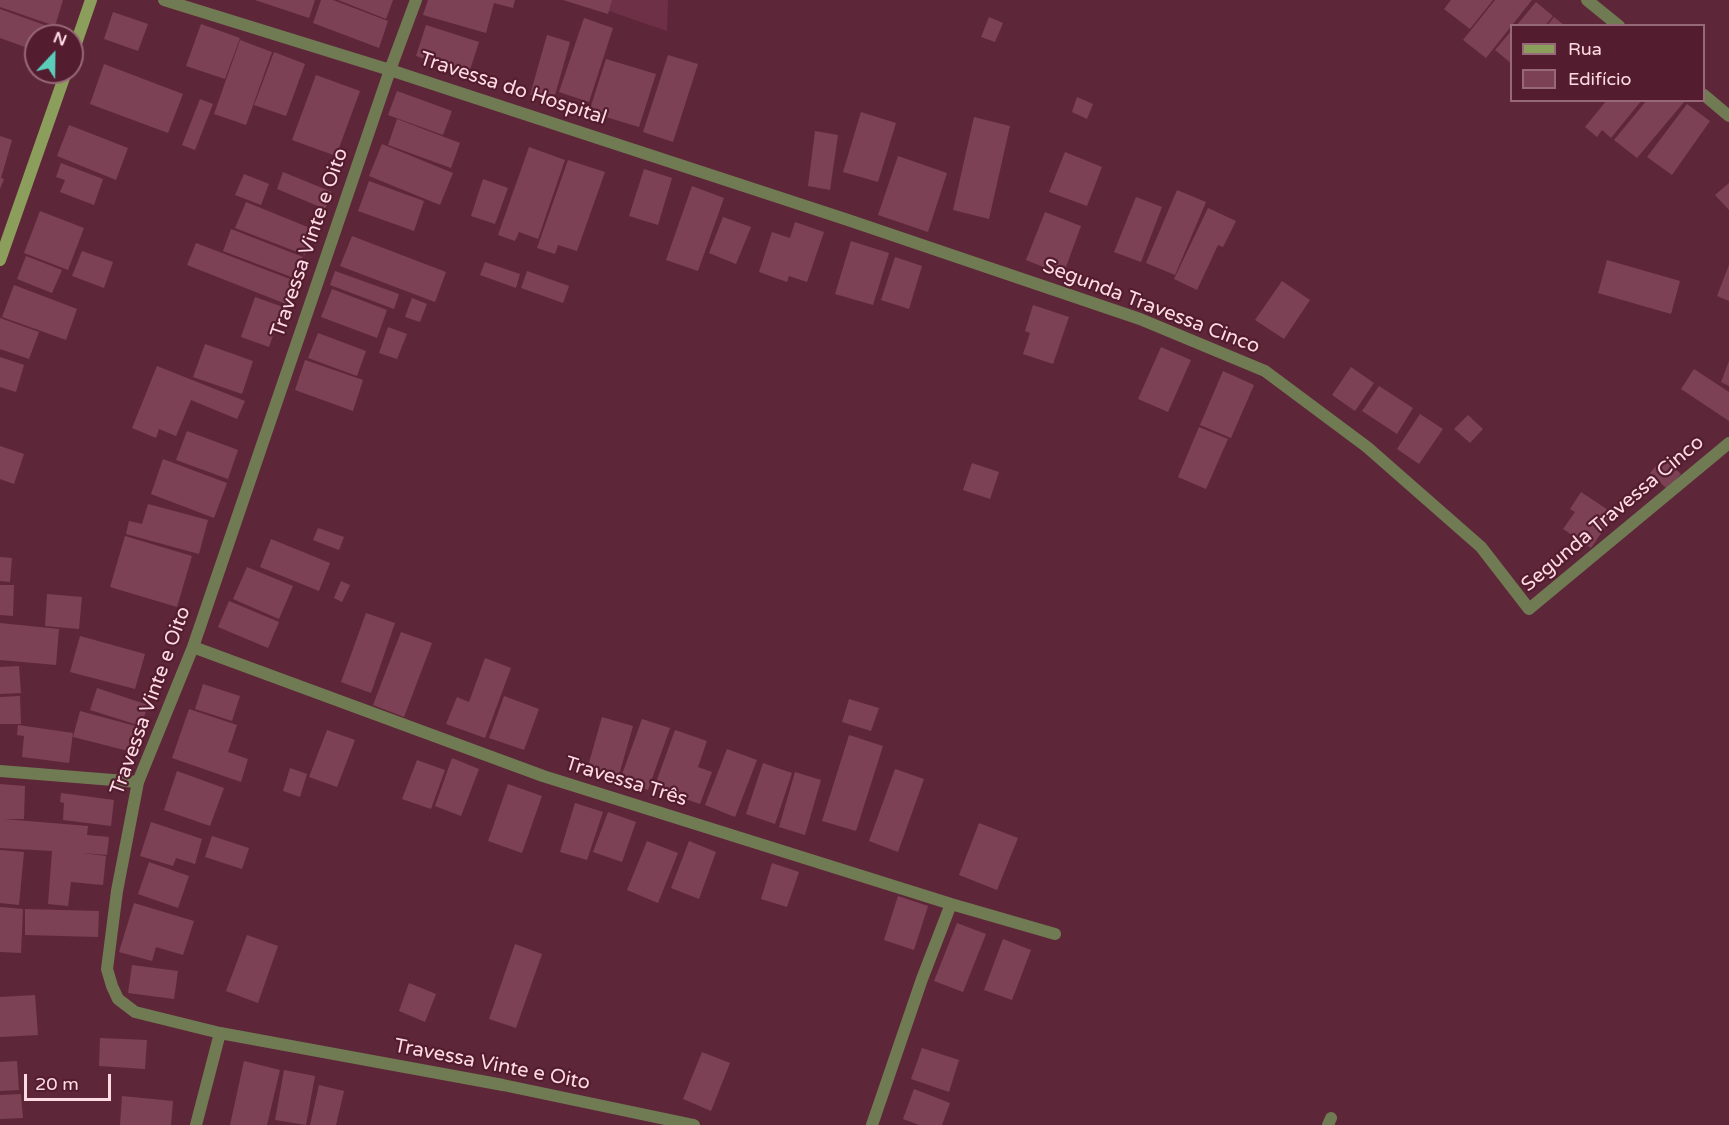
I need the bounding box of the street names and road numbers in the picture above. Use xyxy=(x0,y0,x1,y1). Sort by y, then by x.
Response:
street label: Travessa do Hospital xyxy=(416,47,610,131)
street label: Travessa Vinte e Oito xyxy=(266,145,354,341)
street label: Segunda Travessa Cinco xyxy=(1039,254,1263,360)
street label: Segunda Travessa Cinco xyxy=(1517,431,1709,597)
street label: Travessa Vinte e Oito xyxy=(106,603,196,799)
street label: Travessa Três xyxy=(562,752,690,812)
street label: Travessa Vinte e Oito xyxy=(392,1034,592,1096)

